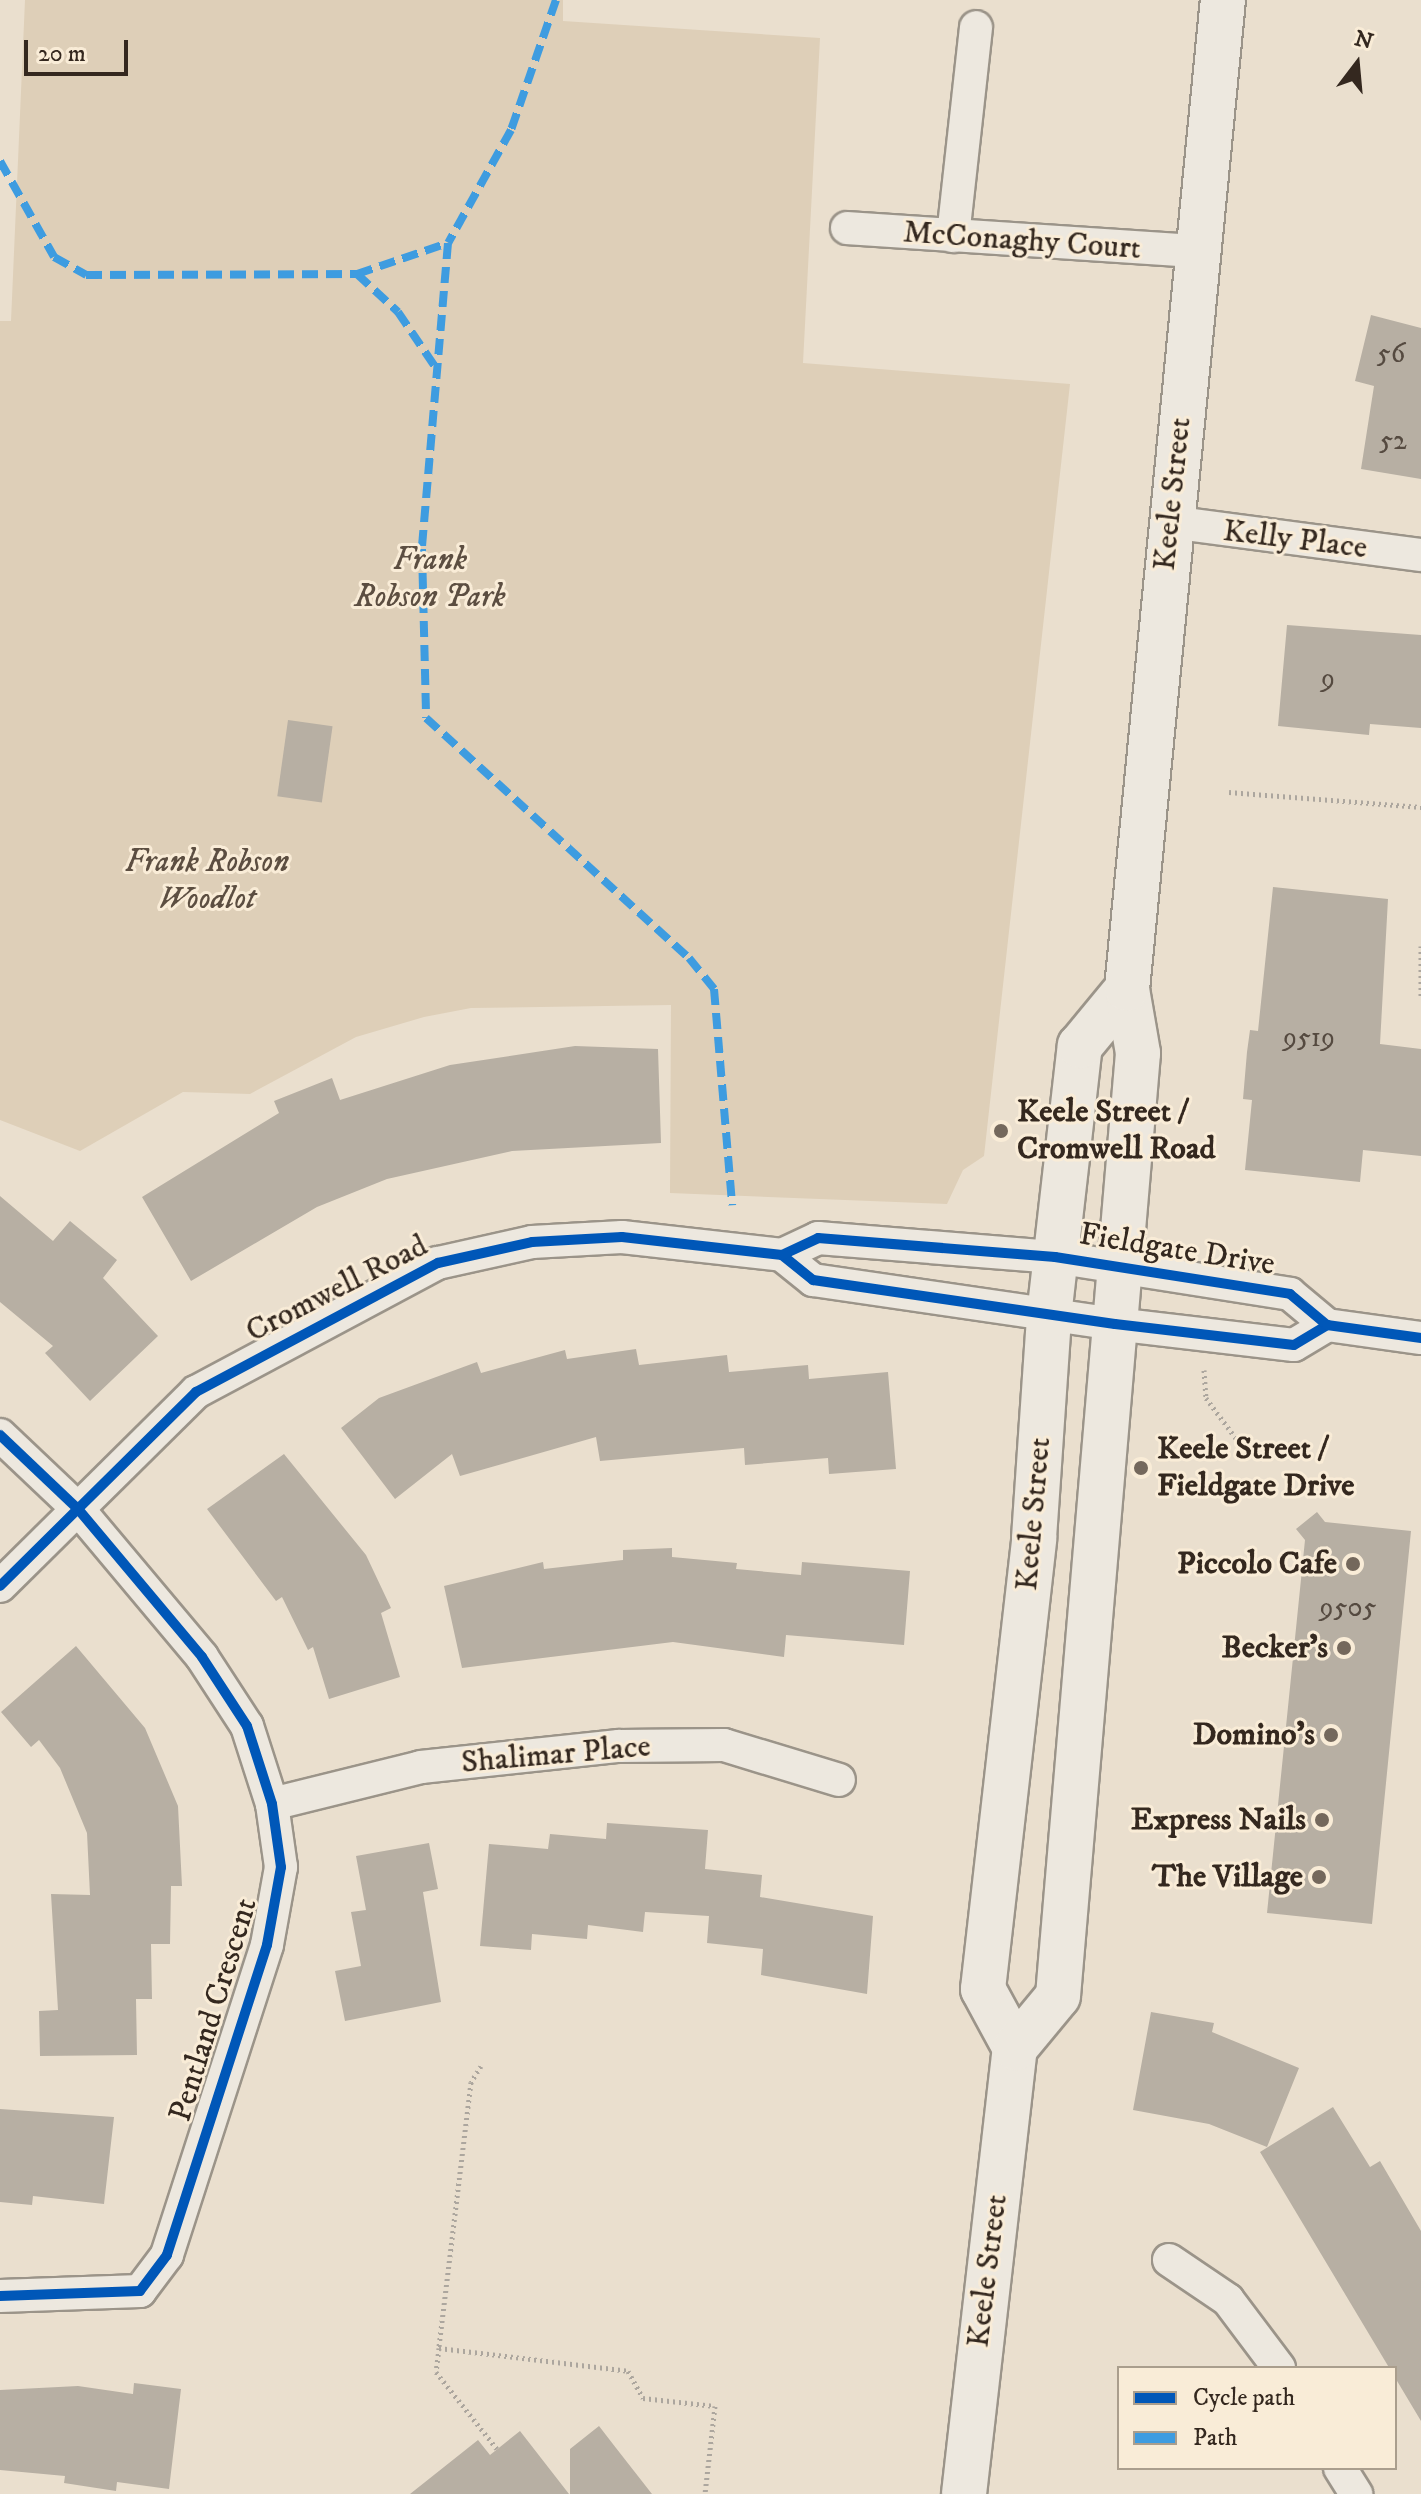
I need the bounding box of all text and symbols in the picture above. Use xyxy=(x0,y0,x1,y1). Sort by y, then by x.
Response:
scale bar xyxy=(28,24,132,74)
north arrow xyxy=(1317,24,1397,104)
text: N xyxy=(1351,25,1376,56)
text: 20 m xyxy=(38,39,86,69)
street label: McConaghy Court xyxy=(902,214,1142,268)
house number: 56 xyxy=(1377,337,1405,371)
street label: Keele Street xyxy=(1146,415,1200,573)
house number: 52 xyxy=(1379,424,1407,458)
street label: Kelly Place xyxy=(1221,512,1369,568)
park label: Frank Robson Park xyxy=(354,542,506,617)
house number: 9 xyxy=(1321,662,1335,696)
park label: Frank Robson Woodlot xyxy=(125,844,289,919)
house number: 9519 xyxy=(1283,1021,1335,1055)
place label: Keele Street / Cromwell Road xyxy=(1017,1094,1215,1169)
marker: Keele Street / Cromwell Road xyxy=(992,1122,1010,1140)
street label: Fieldgate Drive xyxy=(1076,1216,1278,1284)
street label: Cromwell Road xyxy=(240,1227,434,1351)
place label: Keele Street / Fieldgate Drive xyxy=(1157,1431,1354,1506)
street label: Keele Street xyxy=(1008,1436,1060,1592)
marker: Keele Street / Fieldgate Drive xyxy=(1132,1459,1150,1477)
place label: Piccolo Cafe xyxy=(1177,1545,1337,1583)
marker: Piccolo Cafe xyxy=(1344,1555,1362,1573)
house number: 9505 xyxy=(1320,1591,1376,1625)
place label: Becker's xyxy=(1222,1629,1328,1667)
marker: Becker's xyxy=(1335,1639,1353,1657)
place label: Domino's xyxy=(1193,1716,1315,1754)
marker: Domino's xyxy=(1322,1726,1340,1744)
street label: Shalimar Place xyxy=(460,1728,652,1782)
place label: Express Nails xyxy=(1131,1801,1306,1839)
marker: Express Nails xyxy=(1313,1811,1331,1829)
place label: The Village xyxy=(1152,1858,1303,1896)
marker: The Village xyxy=(1310,1868,1328,1886)
street label: Pentland Crescent xyxy=(162,1894,266,2126)
street label: Keele Street xyxy=(960,2192,1016,2350)
legend xyxy=(1117,2366,1397,2470)
text: Cycle path xyxy=(1193,2383,1295,2413)
text: Path xyxy=(1193,2423,1237,2453)

